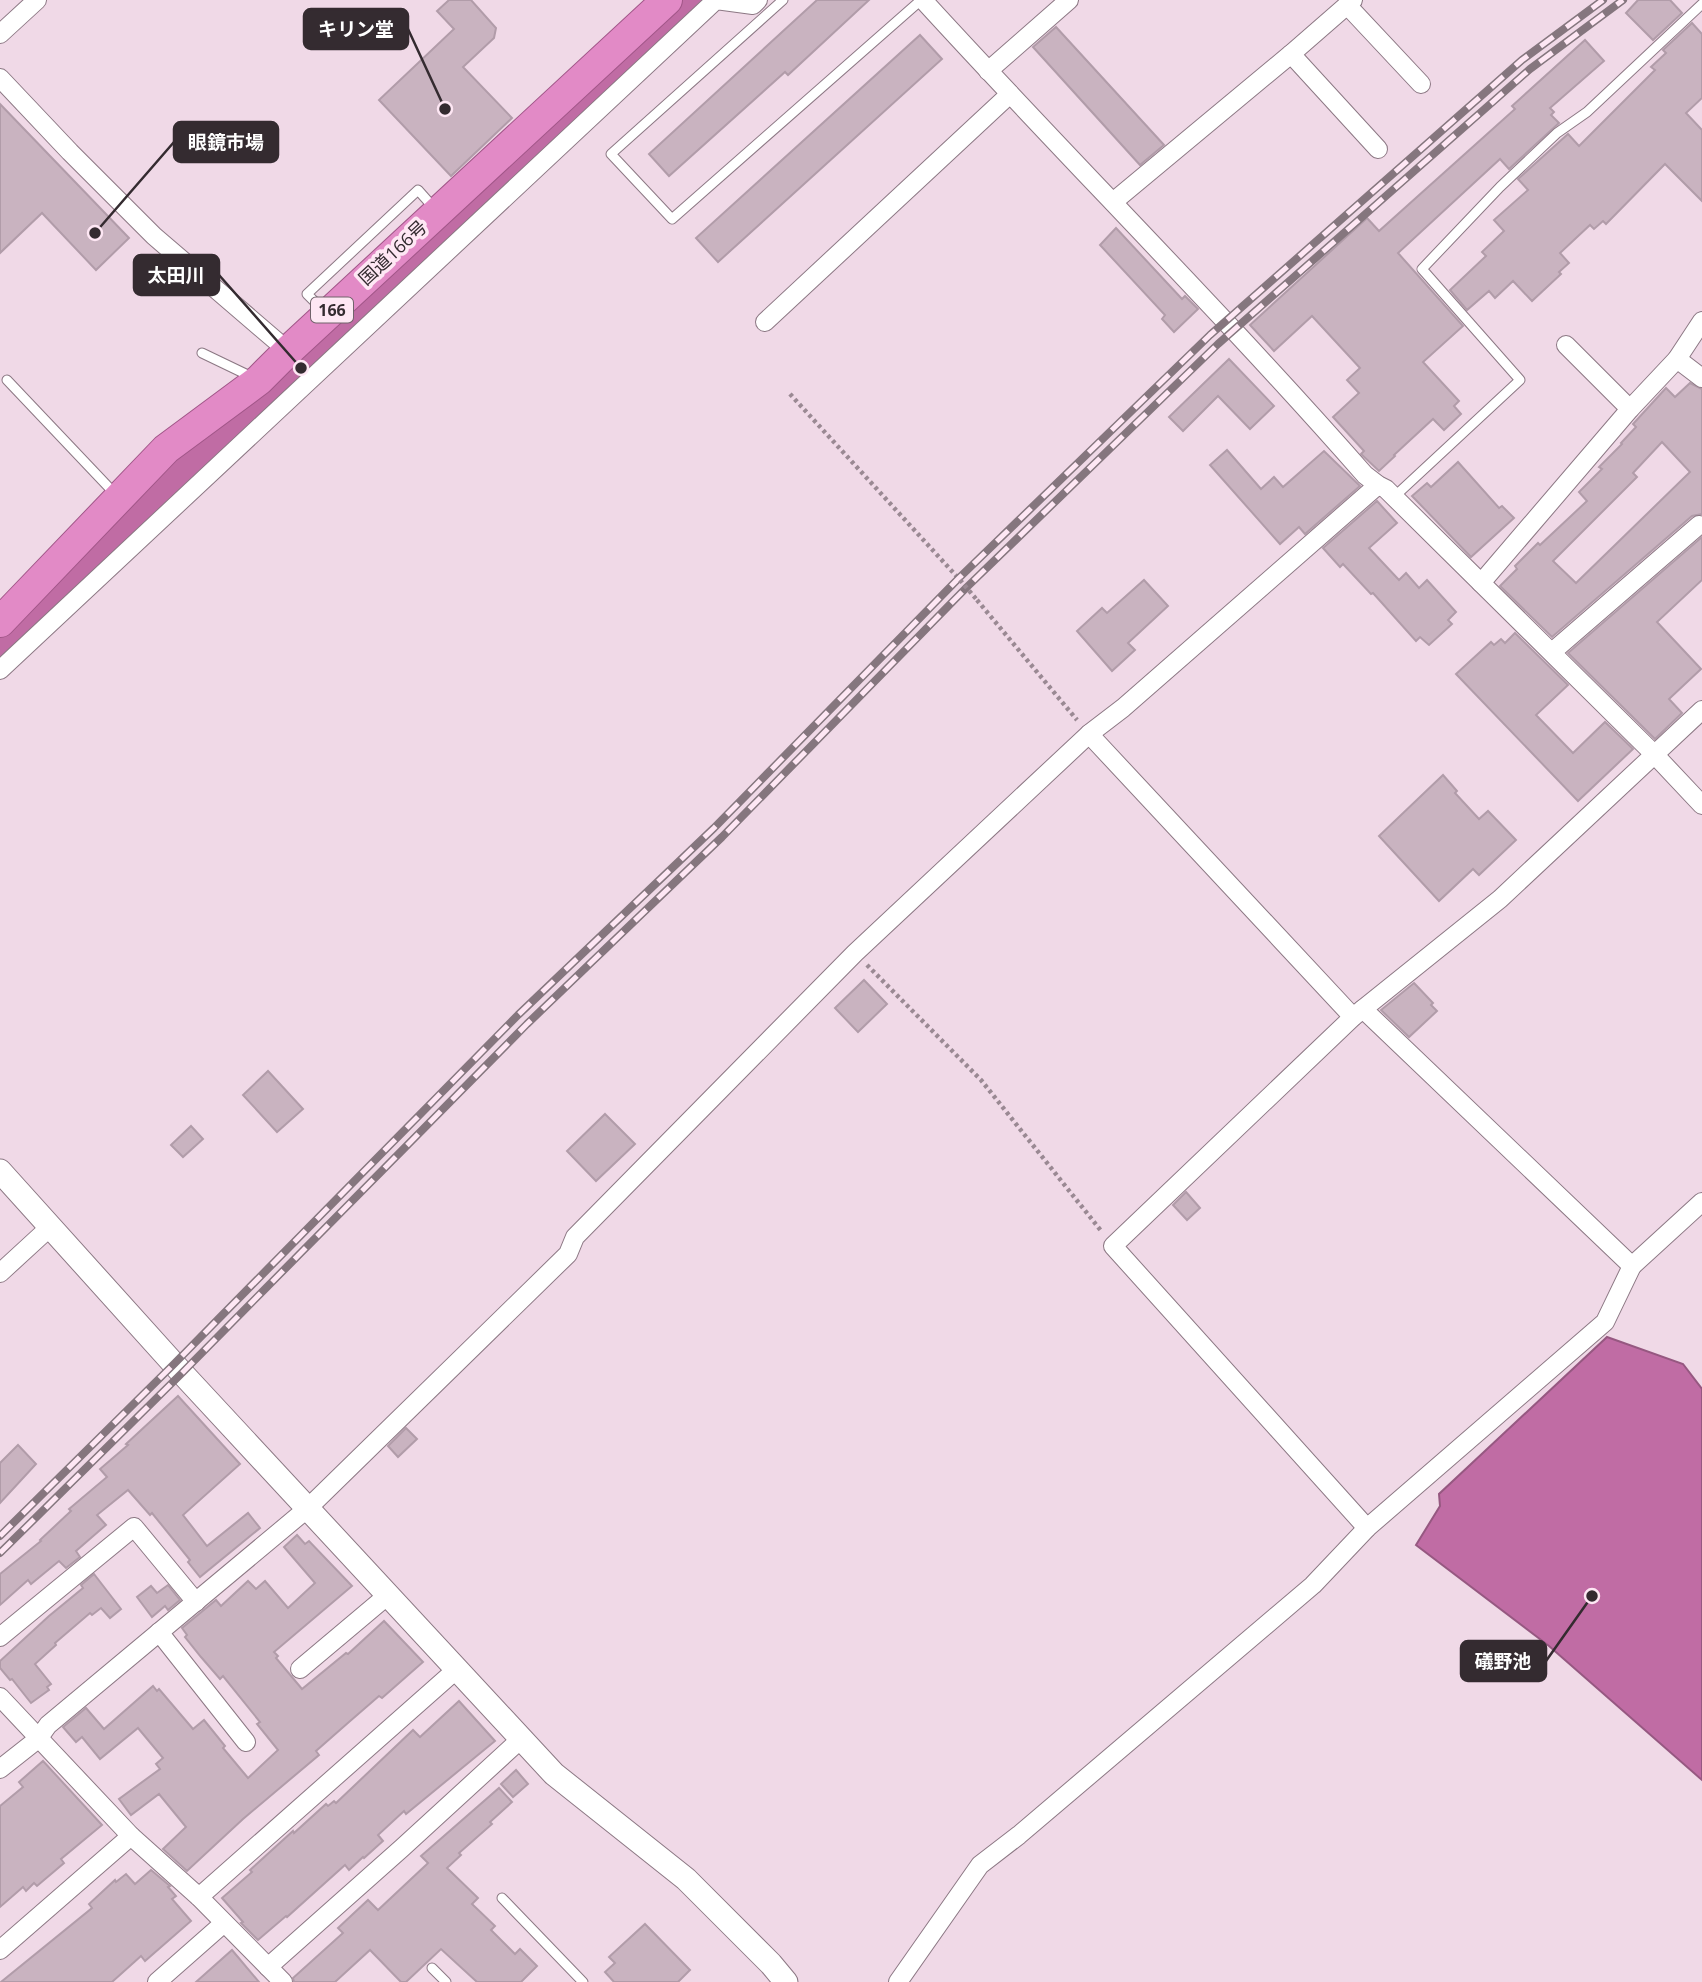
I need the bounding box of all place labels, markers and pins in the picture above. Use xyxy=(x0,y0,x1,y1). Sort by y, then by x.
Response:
callout: キリン堂 xyxy=(304,9,408,49)
callout: 眼鏡市場 xyxy=(174,122,278,162)
callout: 太田川 xyxy=(134,255,219,295)
callout: 礒野池 xyxy=(1461,1641,1546,1681)

